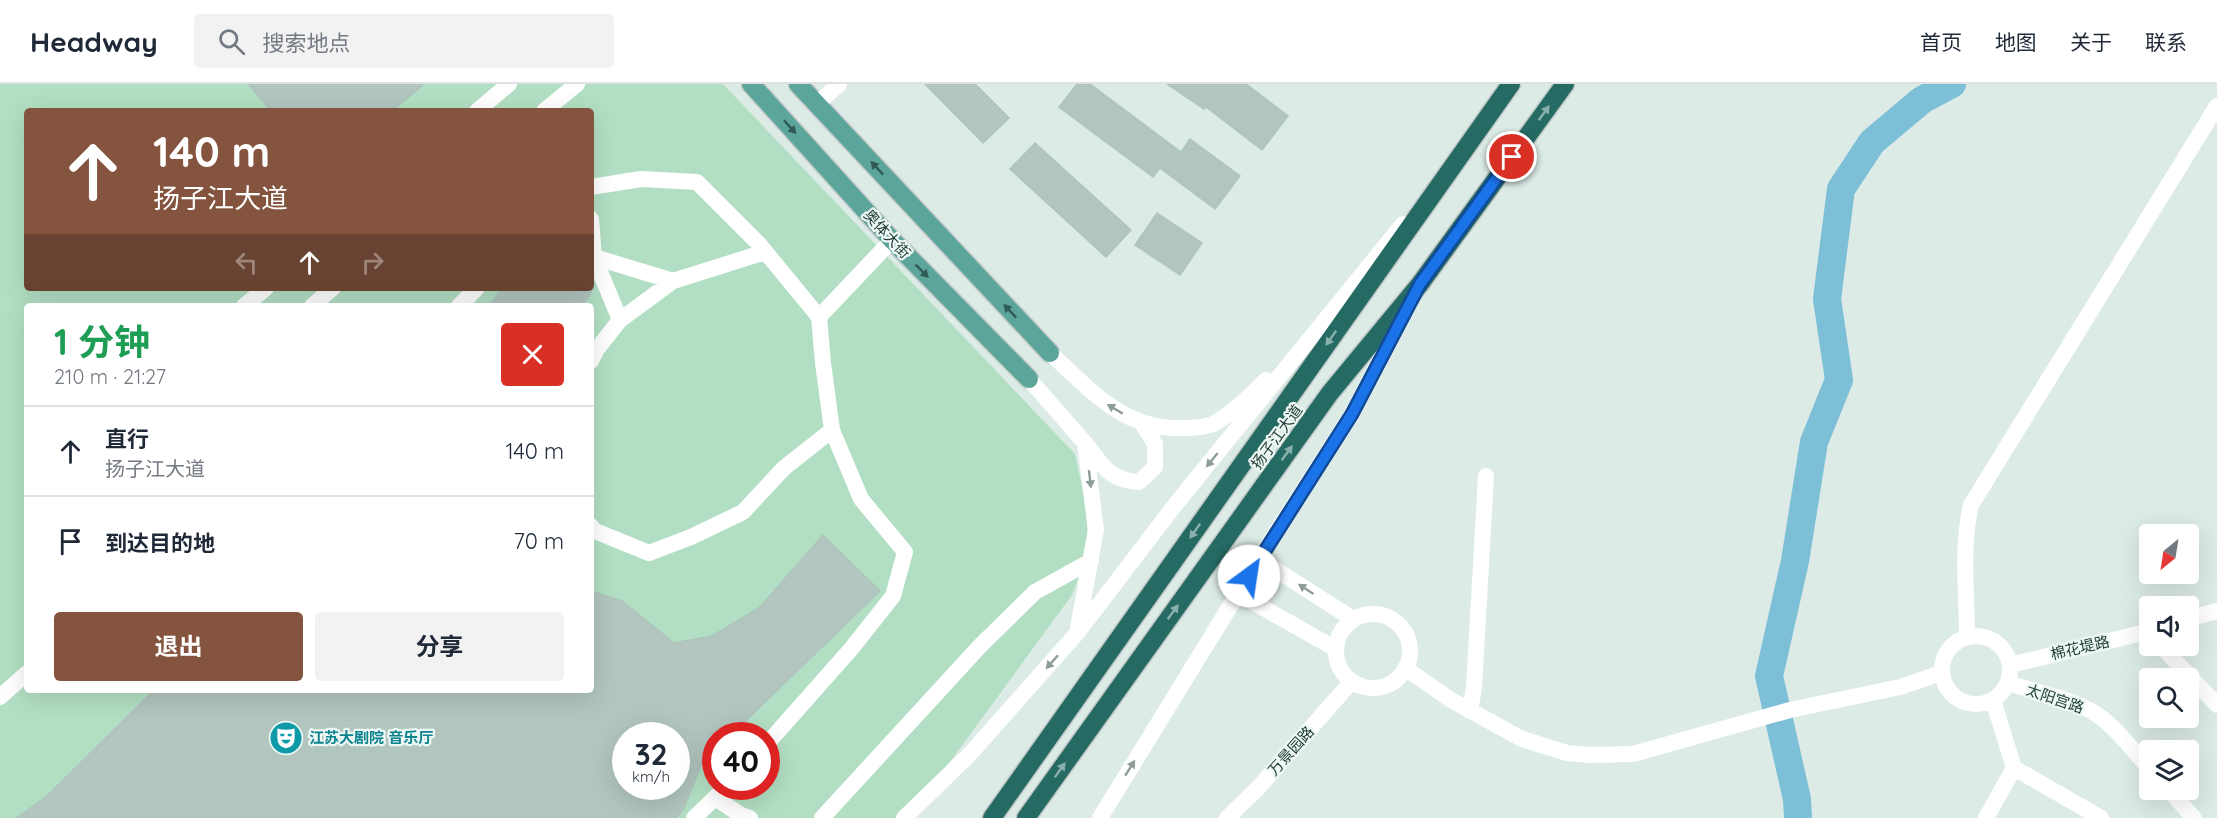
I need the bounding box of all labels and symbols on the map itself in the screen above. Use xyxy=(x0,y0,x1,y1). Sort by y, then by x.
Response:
one-way arrow xyxy=(1538,106,1550,122)
one-way arrow xyxy=(783,120,797,135)
pin xyxy=(1486,131,1537,182)
one-way arrow xyxy=(871,161,884,176)
street label: 奥体大街 xyxy=(860,205,915,262)
one-way arrow xyxy=(915,264,929,279)
one-way arrow xyxy=(1003,303,1017,318)
one-way arrow xyxy=(1326,330,1338,345)
street label: 扬子江大道 xyxy=(1247,401,1306,473)
one-way arrow xyxy=(1106,404,1123,414)
one-way arrow xyxy=(1281,446,1293,462)
one-way arrow xyxy=(1206,452,1219,468)
one-way arrow xyxy=(1085,470,1094,489)
one-way arrow xyxy=(1189,523,1201,539)
north arrow xyxy=(2139,524,2199,584)
position arrow xyxy=(1217,544,1281,608)
one-way arrow xyxy=(1298,584,1314,595)
one-way arrow xyxy=(1167,604,1179,620)
street label: 棉花堤路 xyxy=(2049,632,2111,664)
one-way arrow xyxy=(1045,654,1059,669)
street label: 太阳宫路 xyxy=(2024,680,2087,717)
theatre icon: 江苏大剧院 音乐厅 xyxy=(268,720,304,756)
speed limit sign: 40 xyxy=(702,722,780,800)
street label: 万景园路 xyxy=(1263,722,1318,779)
place label: 江苏大剧院 音乐厅 xyxy=(309,728,433,747)
one-way arrow xyxy=(1125,760,1136,776)
one-way arrow xyxy=(1054,763,1066,779)

